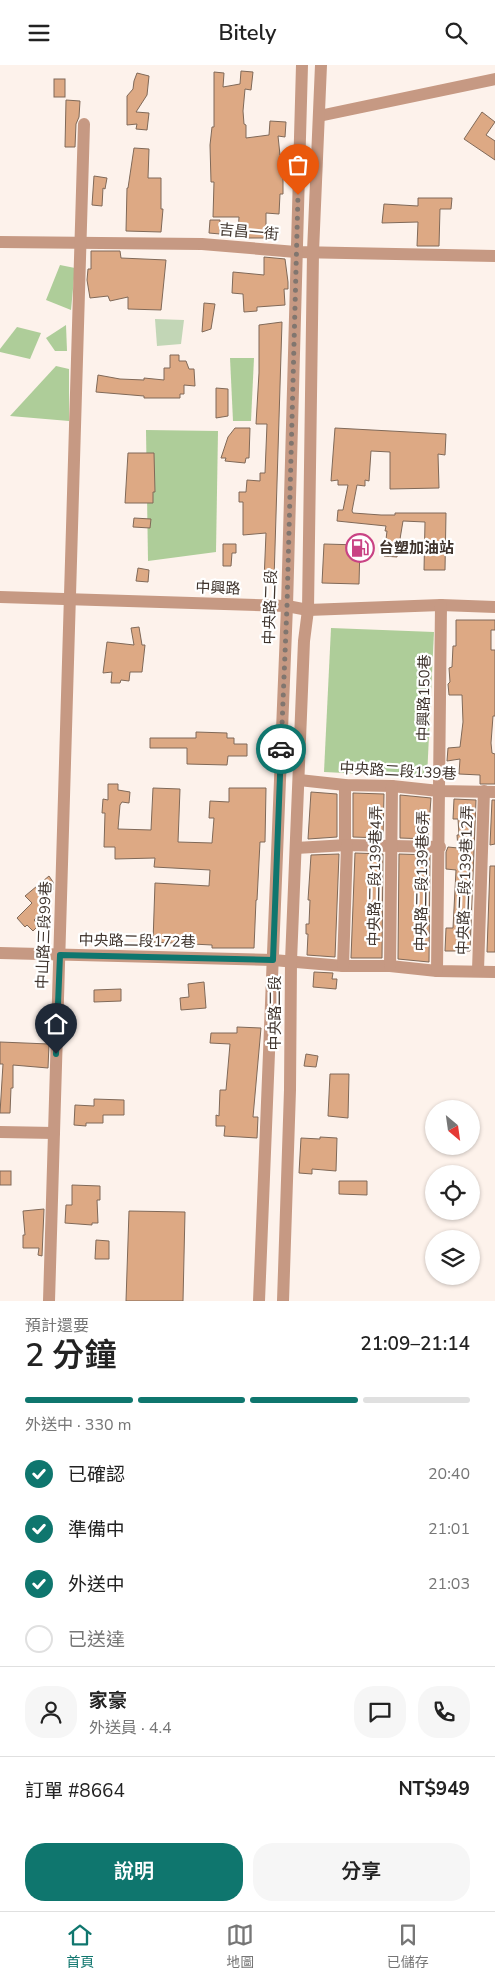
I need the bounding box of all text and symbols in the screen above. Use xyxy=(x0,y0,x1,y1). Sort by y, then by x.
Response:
text: Bitely xyxy=(219,18,277,48)
icon: menu xyxy=(25,19,53,47)
icon: search xyxy=(442,19,470,47)
pin xyxy=(277,144,319,195)
icon: bag xyxy=(284,151,312,179)
street label: 吉昌一街 xyxy=(218,219,280,245)
fuel station icon: 台塑加油站 xyxy=(345,533,375,563)
place label: 台塑加油站 xyxy=(379,538,454,558)
street label: 中央路二段 xyxy=(259,569,281,645)
street label: 中興路 xyxy=(195,577,241,599)
street label: 中興路150巷 xyxy=(413,654,435,742)
courier xyxy=(256,724,306,774)
icon: car xyxy=(267,735,295,763)
street label: 中央路二段139巷 xyxy=(339,758,457,784)
street label: 中央路二段139巷4弄 xyxy=(364,805,386,947)
street label: 中央路二段139巷12弄 xyxy=(452,805,478,955)
street label: 中央路二段139巷6弄 xyxy=(411,810,433,952)
street label: 中山路三段99巷 xyxy=(32,881,56,989)
street label: 中央路二段172巷 xyxy=(78,930,196,952)
street label: 中央路二段 xyxy=(265,975,285,1051)
pin xyxy=(35,1003,77,1054)
icon: home xyxy=(42,1010,70,1038)
north arrow xyxy=(425,1100,480,1155)
map controls xyxy=(425,1100,480,1285)
button: locate xyxy=(425,1165,480,1220)
button: layers xyxy=(425,1230,480,1285)
text: 預計還要 xyxy=(25,1315,89,1337)
text: 21:09–21:14 xyxy=(360,1331,470,1357)
text: 2 分鐘 xyxy=(25,1334,117,1377)
text: 外送中 · 330 m xyxy=(25,1414,131,1436)
icon: check xyxy=(25,1460,53,1488)
text: 已確認 xyxy=(68,1462,125,1488)
text: 20:40 xyxy=(428,1463,470,1485)
icon: check xyxy=(25,1515,53,1543)
text: 準備中 xyxy=(68,1517,125,1543)
text: 21:01 xyxy=(428,1518,470,1540)
icon: check xyxy=(25,1570,53,1598)
text: 外送中 xyxy=(68,1572,125,1598)
text: 21:03 xyxy=(428,1573,470,1595)
text: 已送達 xyxy=(68,1627,125,1653)
button: person xyxy=(25,1686,77,1738)
button: chat xyxy=(354,1686,406,1738)
button: phone xyxy=(418,1686,470,1738)
text: 家豪 xyxy=(89,1688,127,1714)
text: 外送員 · 4.4 xyxy=(89,1717,172,1739)
text: NT$949 xyxy=(398,1776,470,1802)
text: 訂單 #8664 xyxy=(25,1778,125,1804)
button: 說明 xyxy=(25,1843,243,1901)
button: 分享 xyxy=(253,1843,470,1901)
tab: 首頁 xyxy=(66,1921,94,1972)
tab: 地圖 xyxy=(226,1921,254,1972)
tab: 已儲存 xyxy=(387,1921,429,1972)

